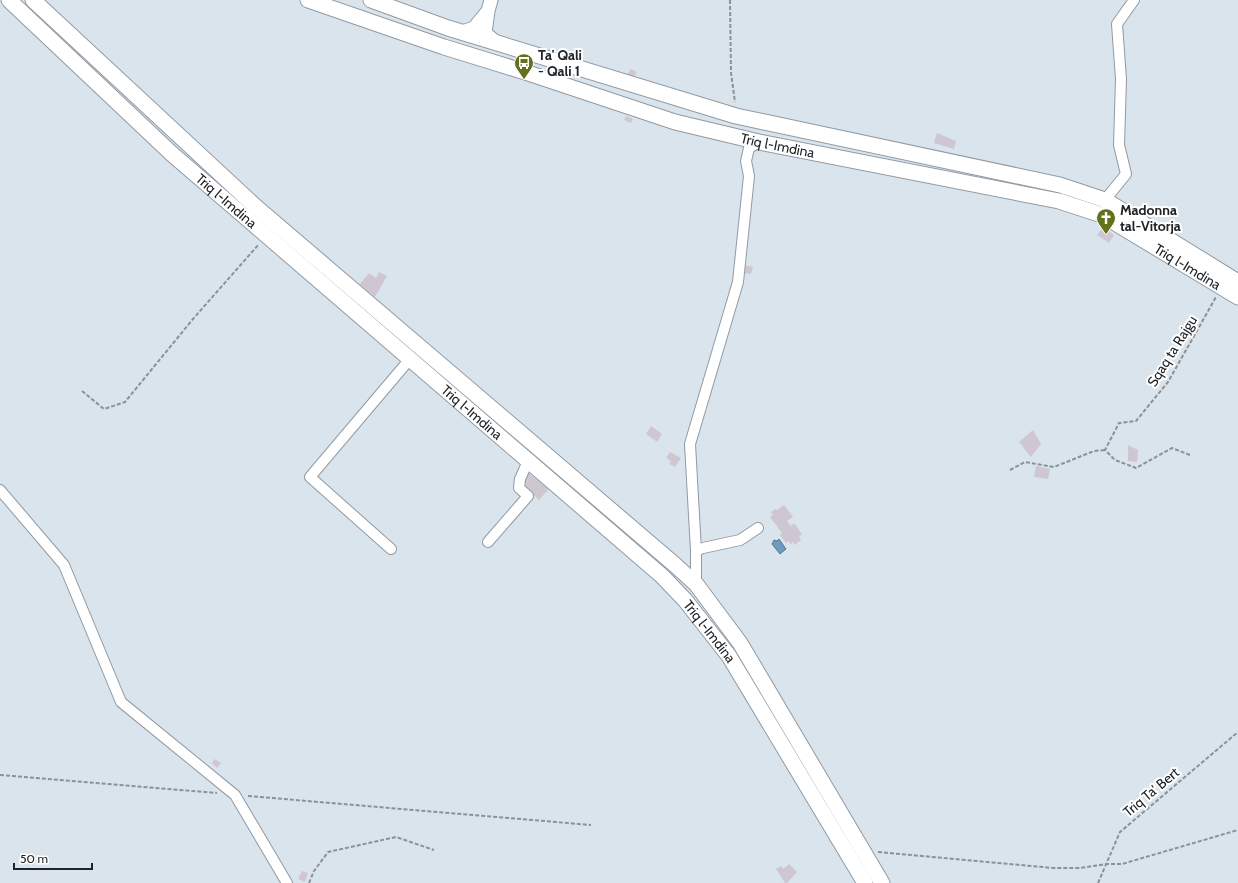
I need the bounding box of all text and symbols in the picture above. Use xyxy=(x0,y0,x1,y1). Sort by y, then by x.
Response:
place label: Ta' Qali - Qali 1 xyxy=(538,46,582,80)
bus stop icon: Ta' Qali - Qali 1 xyxy=(513,52,535,80)
street label: Triq l-Imdina xyxy=(739,129,816,162)
street label: Triq l-Imdina xyxy=(192,170,261,232)
place label: Madonna tal-Vitorja xyxy=(1120,201,1181,235)
church icon: Madonna tal-Vitorja xyxy=(1095,207,1117,235)
street label: Triq l-Imdina xyxy=(1151,240,1225,294)
street label: Sqaq ta Rajgu xyxy=(1143,312,1201,390)
street label: Triq l-Imdina xyxy=(438,381,506,444)
street label: Triq l-Imdina xyxy=(679,596,740,666)
street label: Triq Ta' Bert xyxy=(1119,763,1183,821)
scale bar xyxy=(14,845,92,871)
text: 50 m xyxy=(20,851,48,866)

